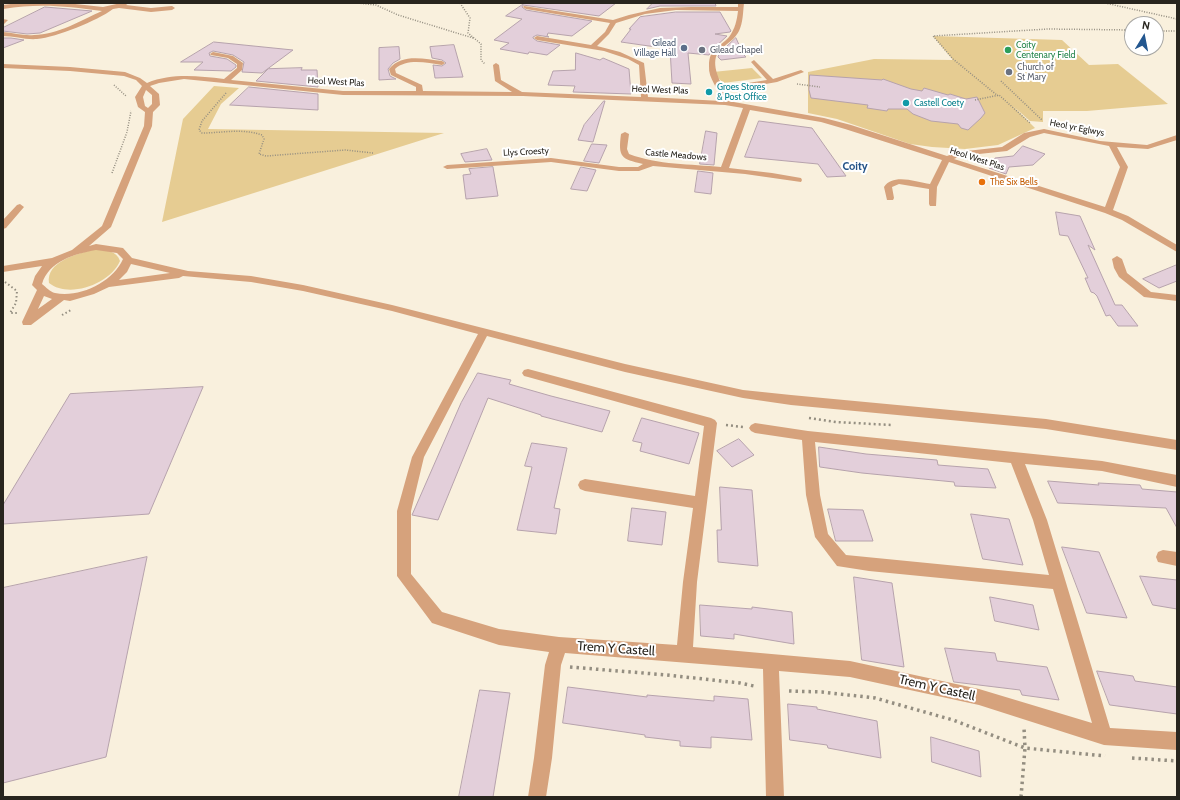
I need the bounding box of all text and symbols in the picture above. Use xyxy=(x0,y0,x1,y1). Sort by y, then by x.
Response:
north arrow xyxy=(1124,16,1164,56)
text: N xyxy=(1141,18,1151,33)
place label: Gilead Village Hall xyxy=(634,38,676,59)
place label: Coity Centenary Field xyxy=(1016,40,1076,61)
marker: Gilead Village Hall xyxy=(679,43,689,53)
marker: Gilead Chapel xyxy=(697,45,707,55)
place label: Gilead Chapel xyxy=(710,45,762,55)
marker: Coity Centenary Field xyxy=(1003,45,1013,55)
place label: Church of St Mary xyxy=(1017,62,1054,83)
marker: Church of St Mary xyxy=(1004,67,1014,77)
street label: Heol West Plas xyxy=(307,75,365,89)
place label: Groes Stores & Post Office xyxy=(717,82,767,103)
street label: Heol West Plas xyxy=(631,84,689,96)
marker: Groes Stores & Post Office xyxy=(704,87,714,97)
marker: Castell Coety xyxy=(901,98,911,108)
place label: Castell Coety xyxy=(914,98,964,108)
street label: Heol yr Eglwys xyxy=(1049,117,1105,139)
street label: Llys Croesty xyxy=(503,145,549,159)
street label: Heol West Plas xyxy=(948,145,1006,173)
street label: Castle Meadows xyxy=(645,147,707,163)
district label: Coity xyxy=(842,160,868,174)
marker: The Six Bells xyxy=(977,177,987,187)
place label: The Six Bells xyxy=(990,177,1038,187)
street label: Trem Y Castell xyxy=(577,639,655,659)
street label: Trem Y Castell xyxy=(897,672,977,704)

